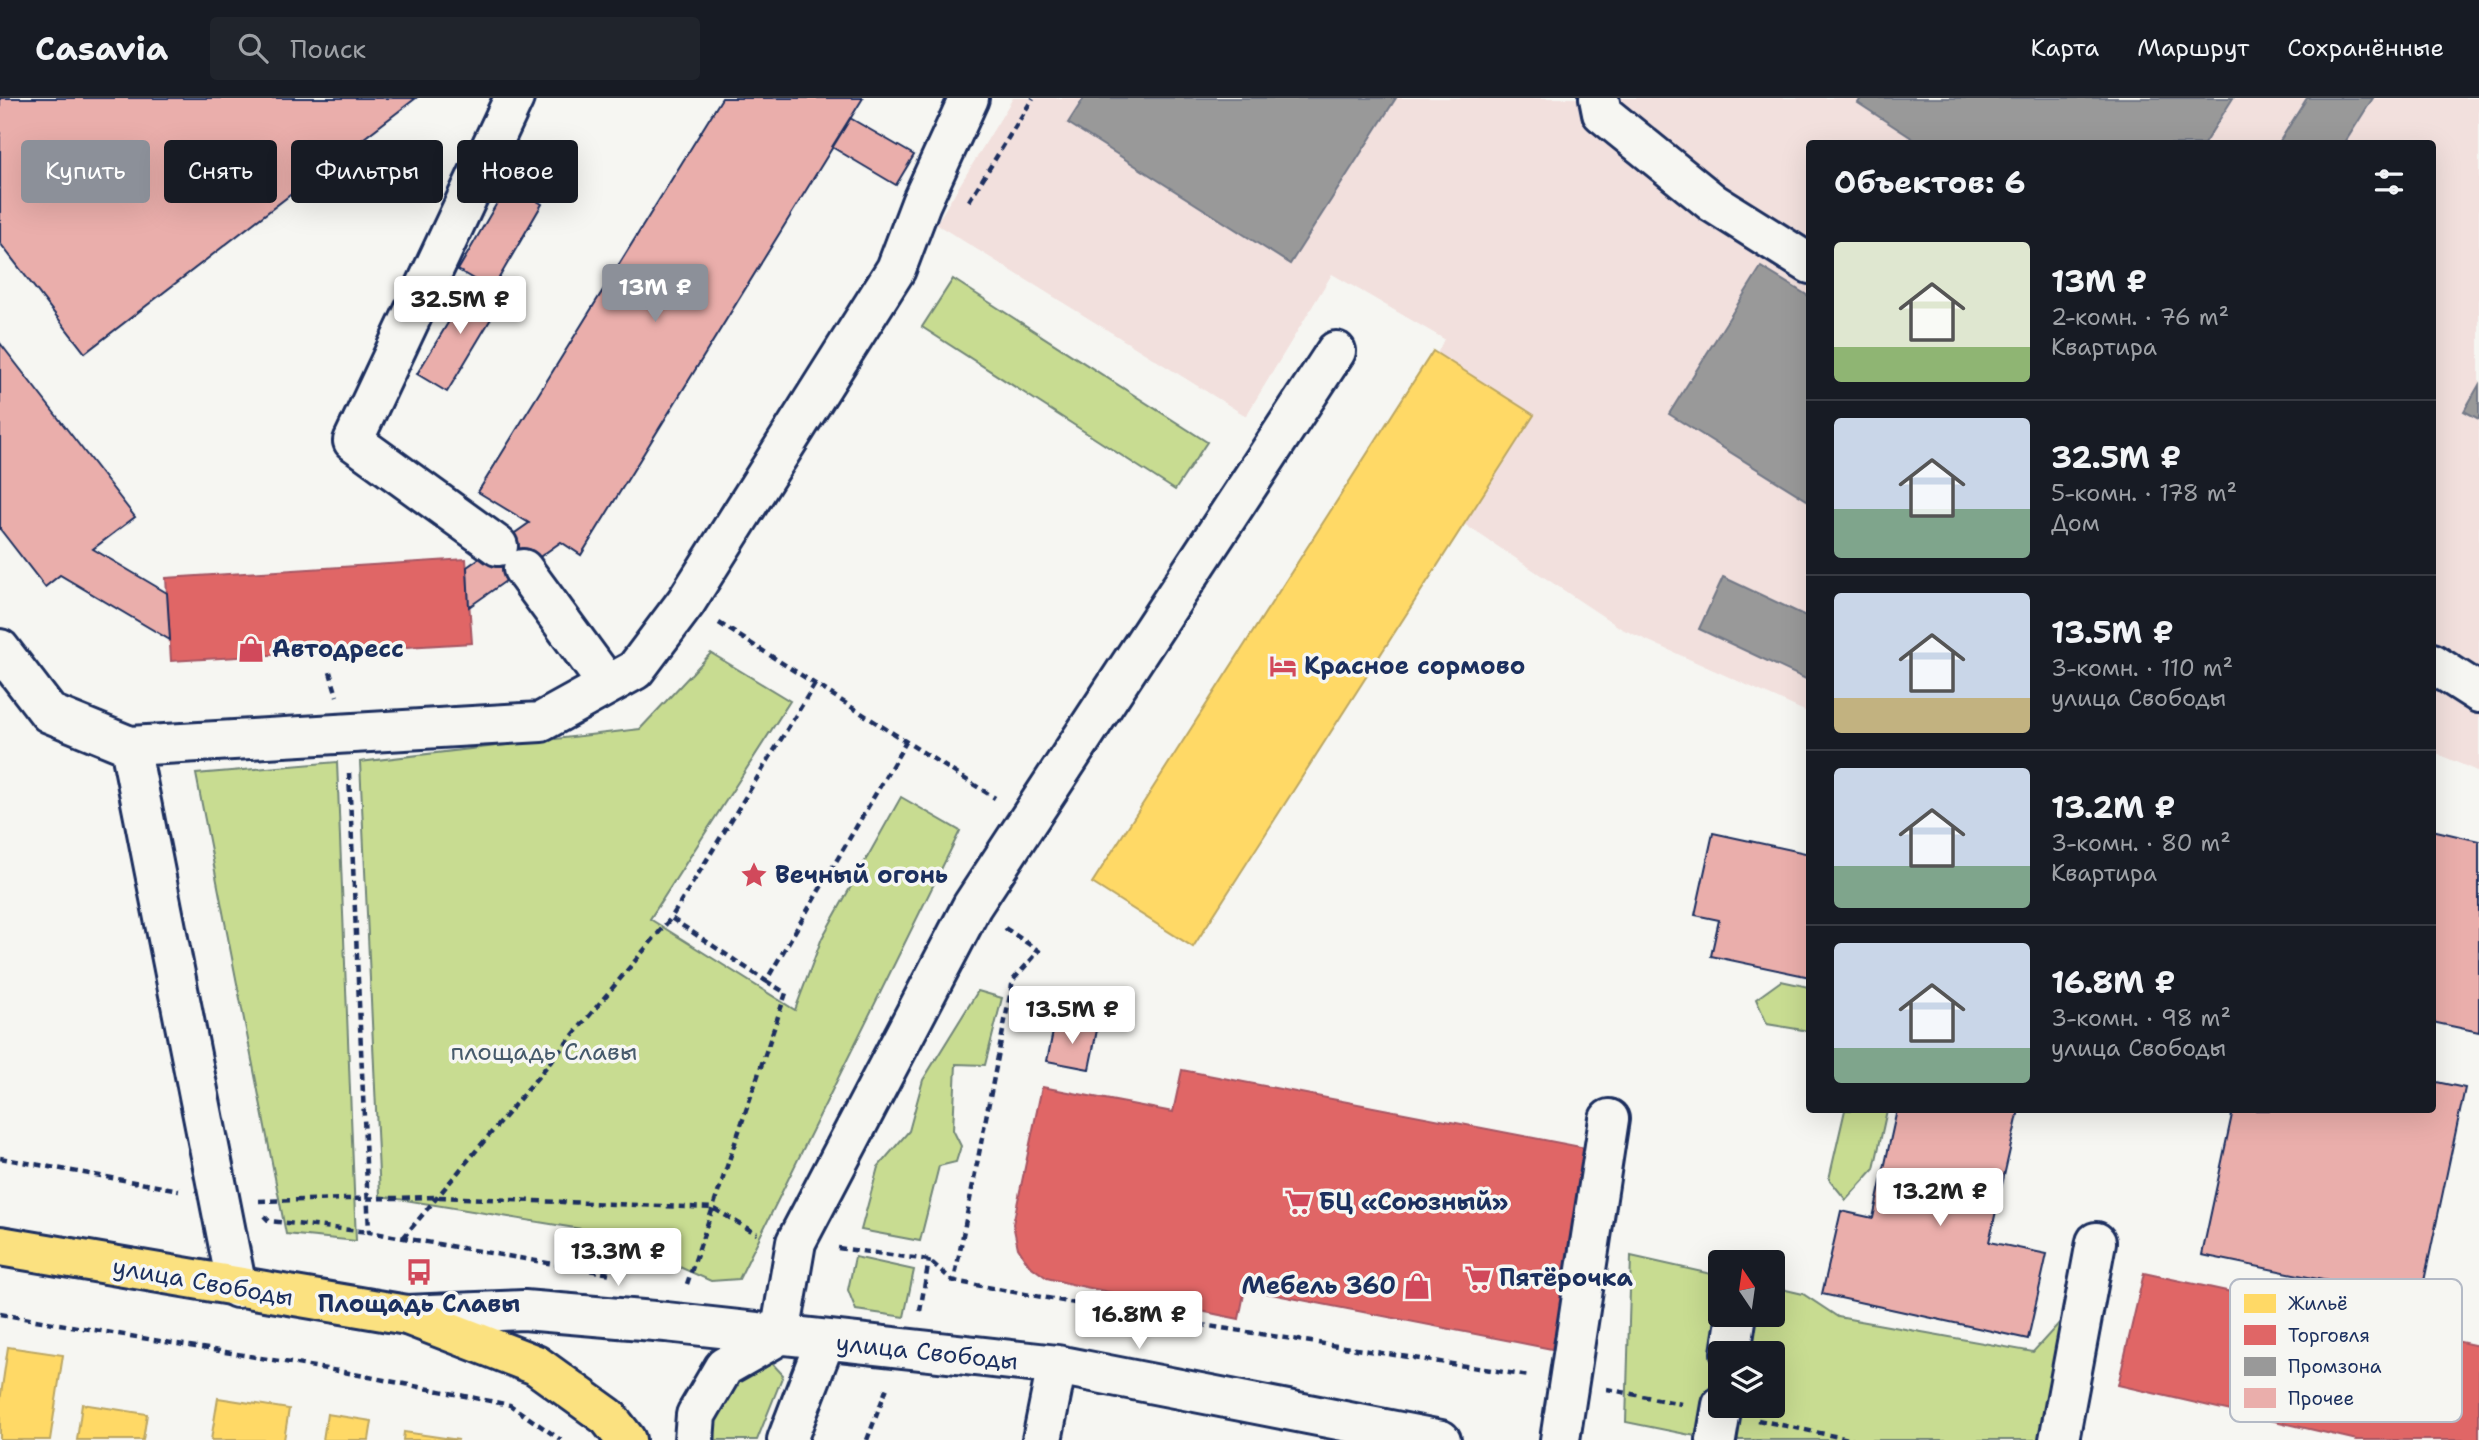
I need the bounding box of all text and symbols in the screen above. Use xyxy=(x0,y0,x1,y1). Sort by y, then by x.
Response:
search box xyxy=(210,17,700,80)
text: Casavia xyxy=(35,26,168,71)
icon: search xyxy=(234,29,272,67)
text: Поиск xyxy=(290,31,366,66)
text: Карта xyxy=(2031,32,2099,64)
text: Маршрут xyxy=(2137,32,2249,64)
text: Сохранённые xyxy=(2287,32,2444,64)
chip: Купить xyxy=(21,140,150,203)
chip: Снять xyxy=(164,140,277,203)
chip: Фильтры xyxy=(291,140,443,203)
chip: Новое xyxy=(457,140,578,203)
text: Объектов: 6 xyxy=(1834,162,2026,203)
icon: filters xyxy=(2370,163,2408,201)
text: 13M ₽ xyxy=(2051,261,2147,302)
pin: 13M ₽ xyxy=(606,264,704,324)
icon: home xyxy=(1890,270,1974,354)
text: 13M ₽ xyxy=(618,272,692,302)
pin: 32.5M ₽ xyxy=(395,276,525,336)
text: 32.5M ₽ xyxy=(410,284,510,314)
text: 2-комн. · 76 m² xyxy=(2051,302,2229,332)
text: Квартира xyxy=(2051,332,2157,362)
text: 32.5M ₽ xyxy=(2051,437,2181,478)
icon: home xyxy=(1890,446,1974,530)
text: 5-комн. · 178 m² xyxy=(2051,478,2237,508)
text: Дом xyxy=(2051,508,2100,538)
text: 13.5M ₽ xyxy=(2051,612,2174,653)
icon: home xyxy=(1890,621,1974,705)
place label: Автодресс xyxy=(272,633,404,665)
shop icon: Автодресс xyxy=(236,634,266,664)
place label: Красное сормово xyxy=(1304,650,1525,682)
hotel icon: Красное сормово xyxy=(1268,651,1298,681)
text: 3-комн. · 110 m² xyxy=(2051,653,2233,683)
text: улица Свободы xyxy=(2051,683,2226,713)
text: 13.2M ₽ xyxy=(2051,787,2175,828)
icon: home xyxy=(1890,796,1974,880)
text: 3-комн. · 80 m² xyxy=(2051,828,2231,858)
text: Квартира xyxy=(2051,858,2157,888)
place label: Вечный огонь xyxy=(775,859,948,891)
place icon: Вечный огонь xyxy=(739,860,769,890)
text: 16.8M ₽ xyxy=(2051,962,2176,1003)
icon: home xyxy=(1890,971,1974,1055)
pin: 13.5M ₽ xyxy=(1007,986,1137,1046)
text: 13.5M ₽ xyxy=(1025,994,1119,1024)
text: 3-комн. · 98 m² xyxy=(2051,1003,2231,1033)
text: улица Свободы xyxy=(2051,1033,2226,1063)
park label: площадь Славы xyxy=(451,1036,637,1068)
pin: 13.2M ₽ xyxy=(1875,1168,2005,1228)
text: 13.2M ₽ xyxy=(1892,1176,1988,1206)
place label: БЦ «Союзный» xyxy=(1319,1186,1508,1218)
supermarket icon: БЦ «Союзный» xyxy=(1283,1187,1313,1217)
pin: 13.3M ₽ xyxy=(553,1228,683,1288)
text: 13.3M ₽ xyxy=(570,1236,666,1266)
street label: улица Свободы xyxy=(110,1250,296,1314)
north arrow xyxy=(1708,1250,1785,1326)
map controls xyxy=(1708,1250,1785,1418)
bus stop icon: Площадь Славы xyxy=(404,1257,434,1287)
place label: Пятёрочка xyxy=(1499,1262,1633,1294)
supermarket icon: Пятёрочка xyxy=(1463,1263,1493,1293)
place label: Мебель 360 xyxy=(1241,1270,1396,1302)
shop icon: Мебель 360 xyxy=(1402,1271,1432,1301)
legend xyxy=(2230,1279,2462,1422)
place label: Площадь Славы xyxy=(318,1288,520,1320)
text: Жильё xyxy=(2288,1291,2348,1316)
pin: 16.8M ₽ xyxy=(1074,1292,1204,1351)
text: 16.8M ₽ xyxy=(1091,1299,1187,1329)
text: Торговля xyxy=(2288,1323,2370,1348)
street label: улица Свободы xyxy=(834,1327,1020,1377)
button: layers xyxy=(1708,1341,1785,1418)
text: Промзона xyxy=(2288,1354,2382,1379)
text: Прочее xyxy=(2288,1386,2354,1411)

